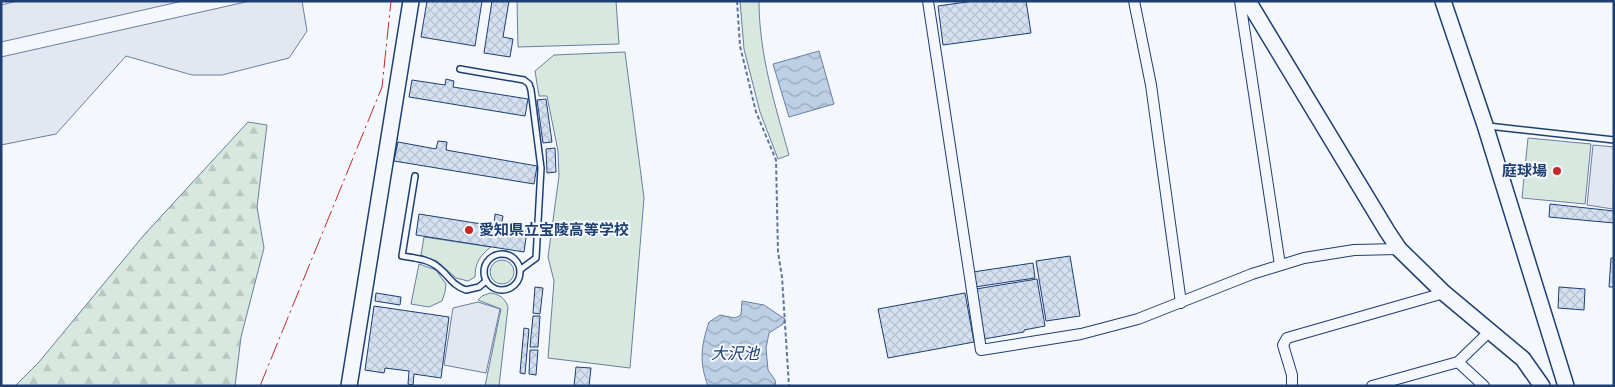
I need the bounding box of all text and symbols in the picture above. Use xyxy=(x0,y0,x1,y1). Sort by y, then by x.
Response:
place label: 庭球場 xyxy=(1502,160,1547,181)
marker: 庭球場 xyxy=(1551,165,1563,177)
place label: 愛知県立宝陵高等学校 xyxy=(479,219,629,240)
marker: 愛知県立宝陵高等学校 xyxy=(463,224,475,236)
water label: 大沢池 xyxy=(711,342,761,365)

